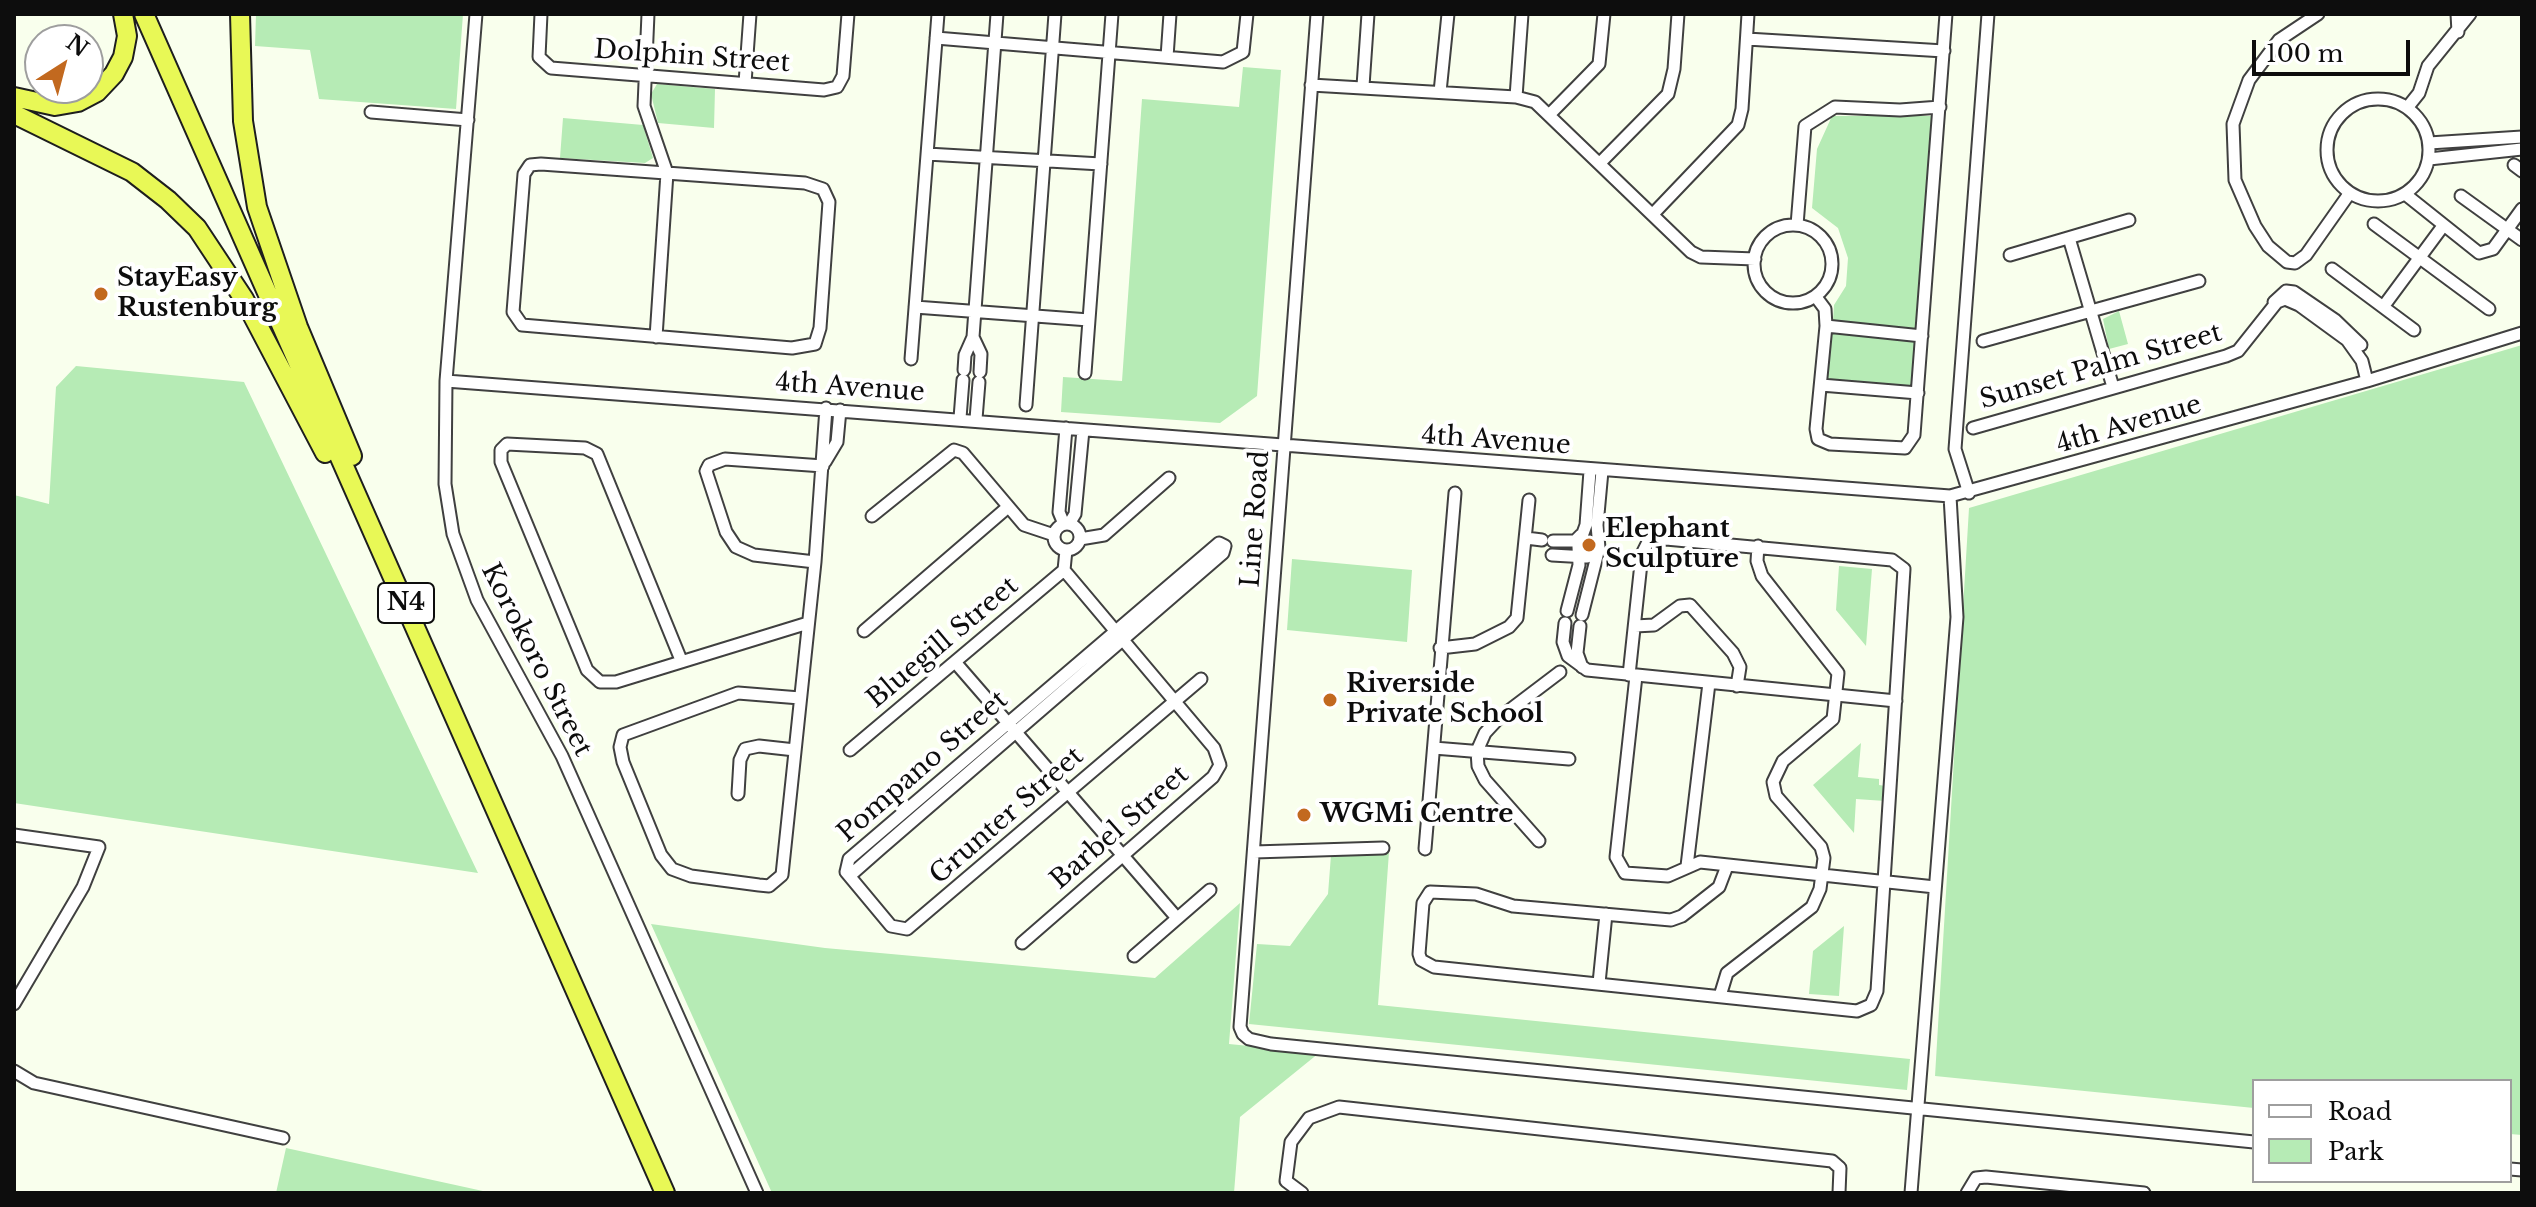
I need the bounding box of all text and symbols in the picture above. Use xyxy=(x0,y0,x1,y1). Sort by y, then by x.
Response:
north arrow xyxy=(24,24,104,104)
scale bar xyxy=(2256,24,2414,74)
text: N xyxy=(61,29,94,63)
street label: Dolphin Street xyxy=(593,35,791,79)
text: 100 m xyxy=(2266,39,2344,68)
place label: StayEasy Rustenburg xyxy=(117,263,277,324)
marker: StayEasy Rustenburg xyxy=(92,285,110,303)
street label: Sunset Palm Street xyxy=(1977,318,2225,416)
street label: 4th Avenue xyxy=(774,367,926,409)
street label: 4th Avenue xyxy=(2053,389,2205,461)
street label: 4th Avenue xyxy=(1420,420,1572,462)
street label: Line Road xyxy=(1236,449,1276,589)
place label: Elephant Sculpture xyxy=(1605,514,1739,576)
marker: Elephant Sculpture xyxy=(1580,536,1598,554)
street label: Korokoro Street xyxy=(474,558,598,762)
street label: Bluegill Street xyxy=(861,571,1025,715)
road number: N4 xyxy=(378,583,434,623)
place label: Riverside Private School xyxy=(1346,669,1544,730)
street label: Pompano Street xyxy=(832,685,1014,849)
marker: Riverside Private School xyxy=(1321,691,1339,709)
street label: Grunter Street xyxy=(924,741,1090,891)
street label: Barbel Street xyxy=(1045,760,1195,896)
place label: WGMi Centre xyxy=(1320,799,1513,831)
marker: WGMi Centre xyxy=(1295,806,1313,824)
legend xyxy=(2252,1079,2512,1183)
text: Road xyxy=(2328,1097,2392,1126)
text: Park xyxy=(2328,1137,2384,1166)

